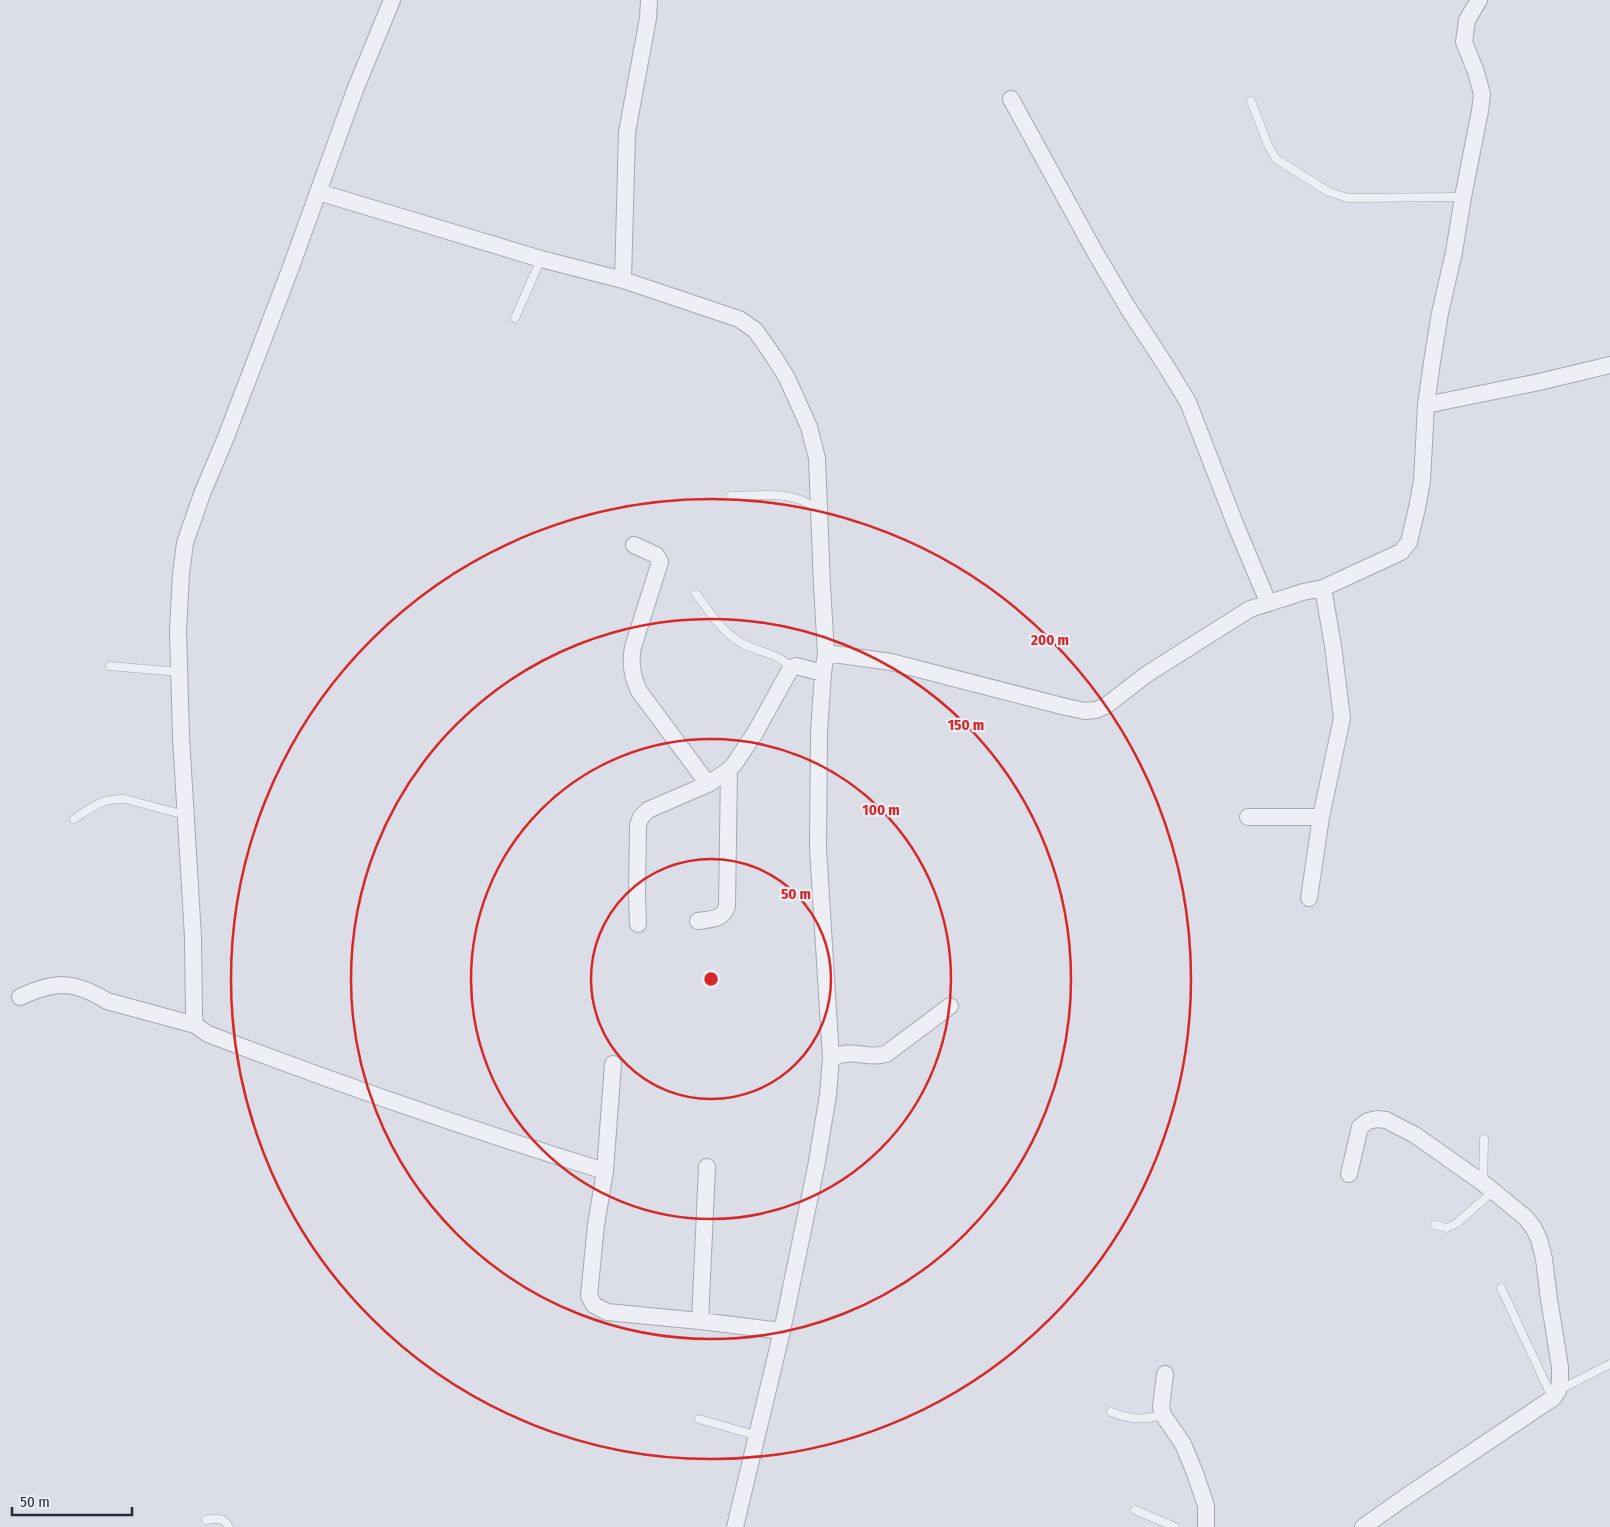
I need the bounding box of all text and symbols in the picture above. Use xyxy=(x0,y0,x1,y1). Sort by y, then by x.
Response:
text: 200 m xyxy=(1030,631,1069,649)
text: 150 m xyxy=(948,716,984,734)
text: 100 m xyxy=(862,801,900,819)
text: 50 m xyxy=(781,885,811,903)
centre of rings xyxy=(702,970,720,988)
scale bar xyxy=(12,1484,132,1516)
text: 50 m xyxy=(20,1493,50,1511)

